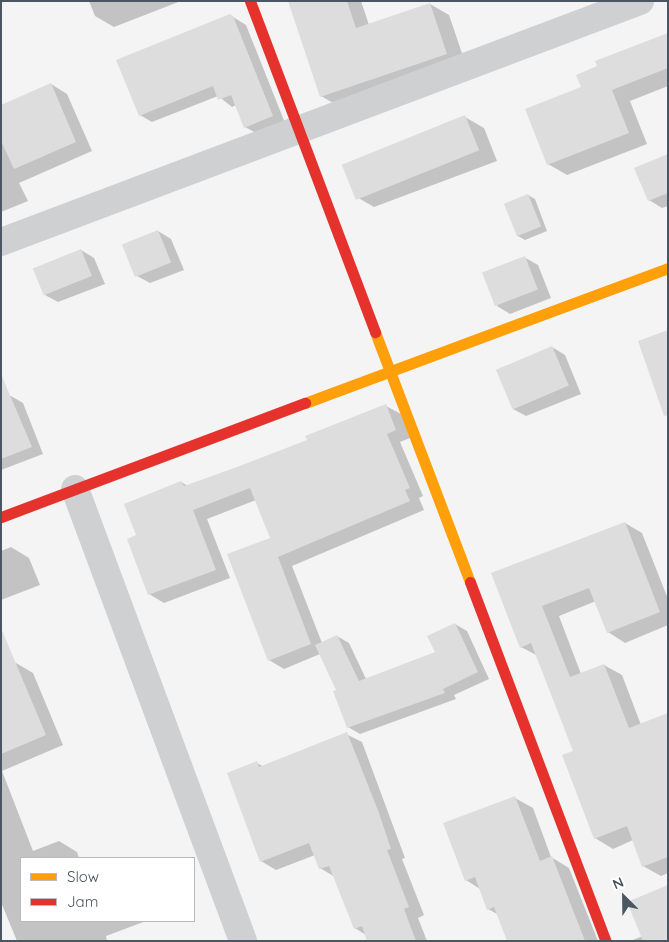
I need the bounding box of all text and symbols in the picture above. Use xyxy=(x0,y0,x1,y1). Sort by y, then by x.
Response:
legend xyxy=(20,857,195,922)
text: Slow xyxy=(67,867,99,886)
north arrow xyxy=(599,872,649,922)
text: N xyxy=(610,873,626,893)
text: Jam xyxy=(67,892,98,911)

